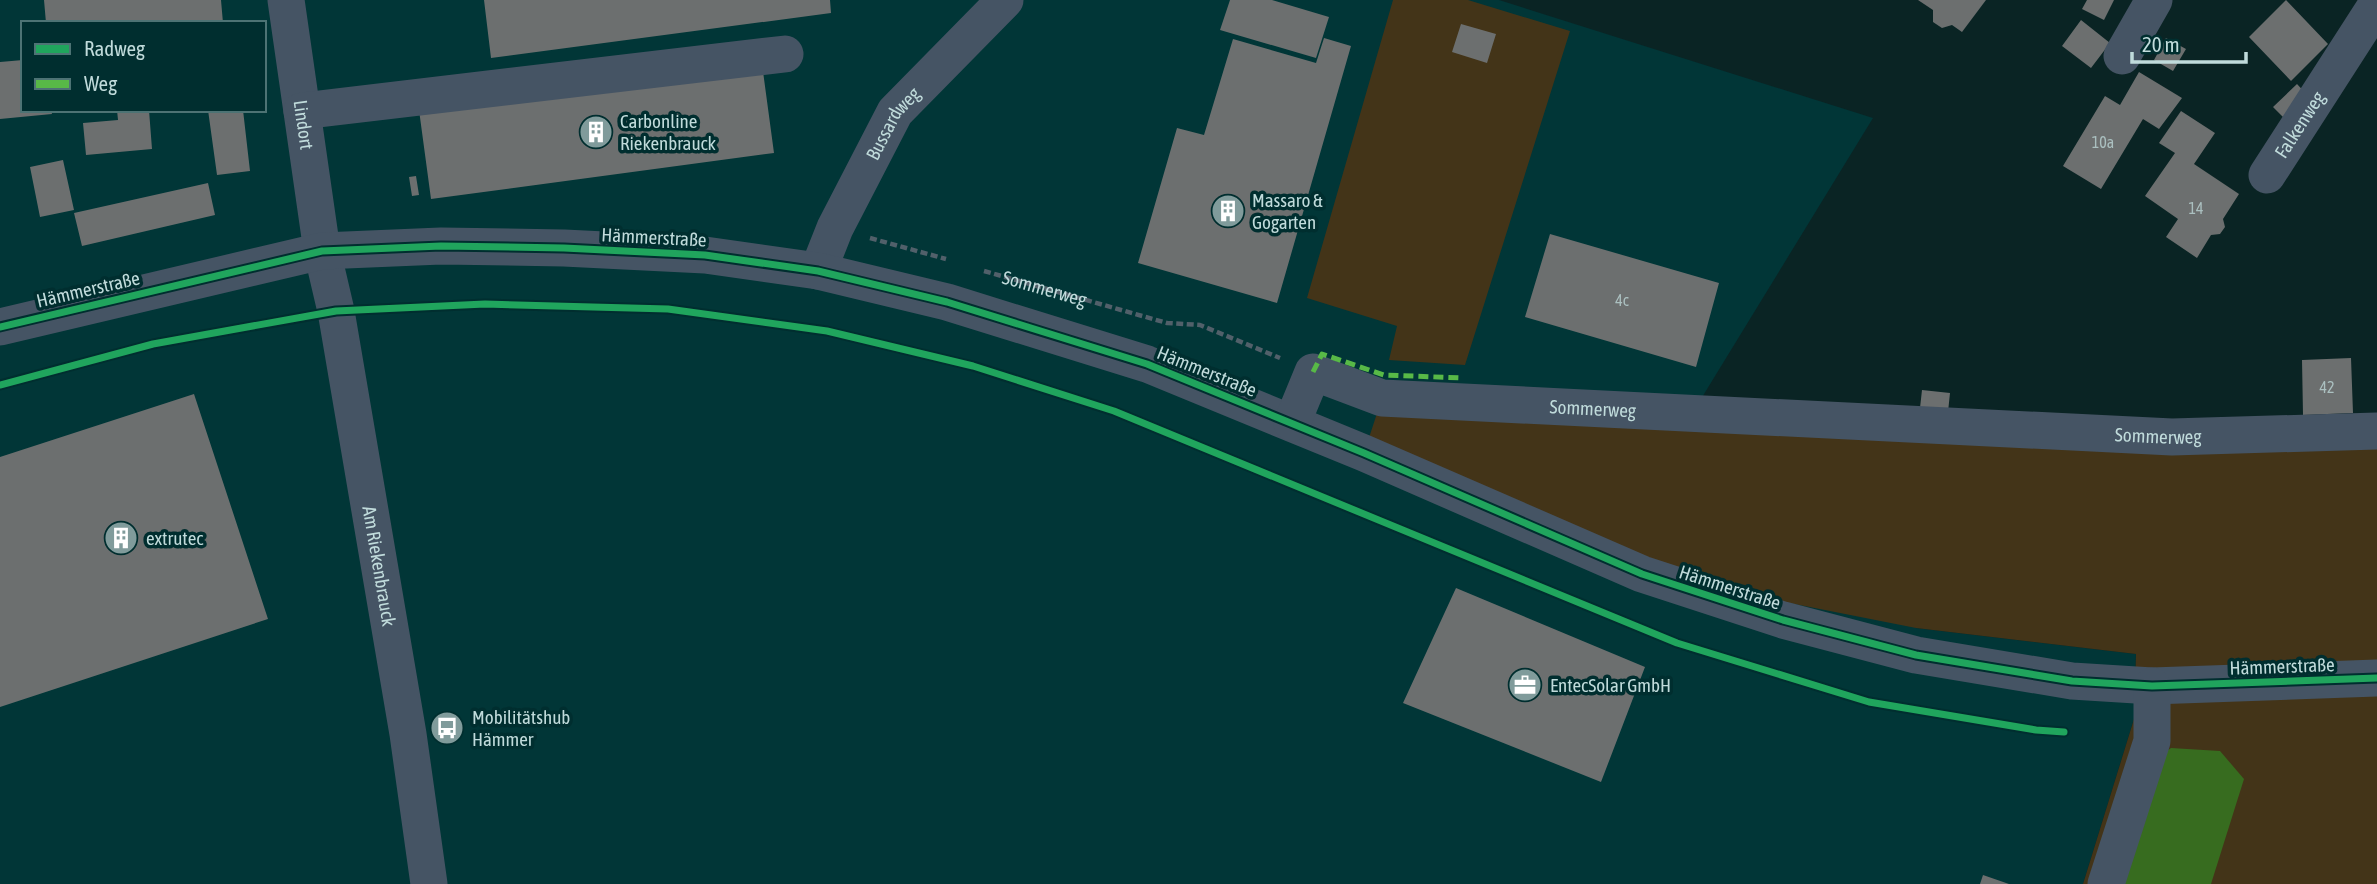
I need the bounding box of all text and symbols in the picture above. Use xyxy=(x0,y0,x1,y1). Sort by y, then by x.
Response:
legend xyxy=(21,21,266,112)
scale bar xyxy=(2132,21,2246,65)
text: 20 m xyxy=(2142,32,2180,56)
text: Radweg xyxy=(84,36,145,60)
text: Weg xyxy=(84,71,117,95)
street label: Bussardweg xyxy=(861,82,925,164)
street label: Falkenweg xyxy=(2270,86,2329,162)
street label: Lindort xyxy=(289,99,318,151)
place label: Carbonline Riekenbrauck xyxy=(620,110,717,154)
building icon: Carbonline Riekenbrauck xyxy=(577,113,615,151)
house number: 10a xyxy=(2092,133,2114,151)
place label: Massaro & Gogarten xyxy=(1252,189,1323,233)
building icon: Massaro & Gogarten xyxy=(1209,192,1247,230)
house number: 14 xyxy=(2188,199,2204,217)
street label: Hämmerstraße xyxy=(601,223,707,251)
street label: Hämmerstraße xyxy=(34,266,142,312)
street label: Sommerweg xyxy=(1000,266,1090,311)
house number: 4c xyxy=(1615,291,1629,309)
street label: Hämmerstraße xyxy=(1154,341,1260,401)
house number: 42 xyxy=(2319,378,2335,396)
street label: Sommerweg xyxy=(1549,395,1637,422)
street label: Sommerweg xyxy=(2114,423,2203,448)
street label: Am Riekenbrauck xyxy=(358,504,401,629)
building icon: extrutec xyxy=(102,519,140,557)
place label: extrutec xyxy=(146,527,204,549)
street label: Hämmerstraße xyxy=(1677,560,1783,614)
street label: Hämmerstraße xyxy=(2229,653,2335,679)
office icon: EntecSolar GmbH xyxy=(1506,666,1544,704)
place label: EntecSolar GmbH xyxy=(1550,674,1671,696)
place label: Mobilitätshub Hämmer xyxy=(472,706,570,750)
bus stop icon: Mobilitätshub Hämmer xyxy=(428,709,466,747)

